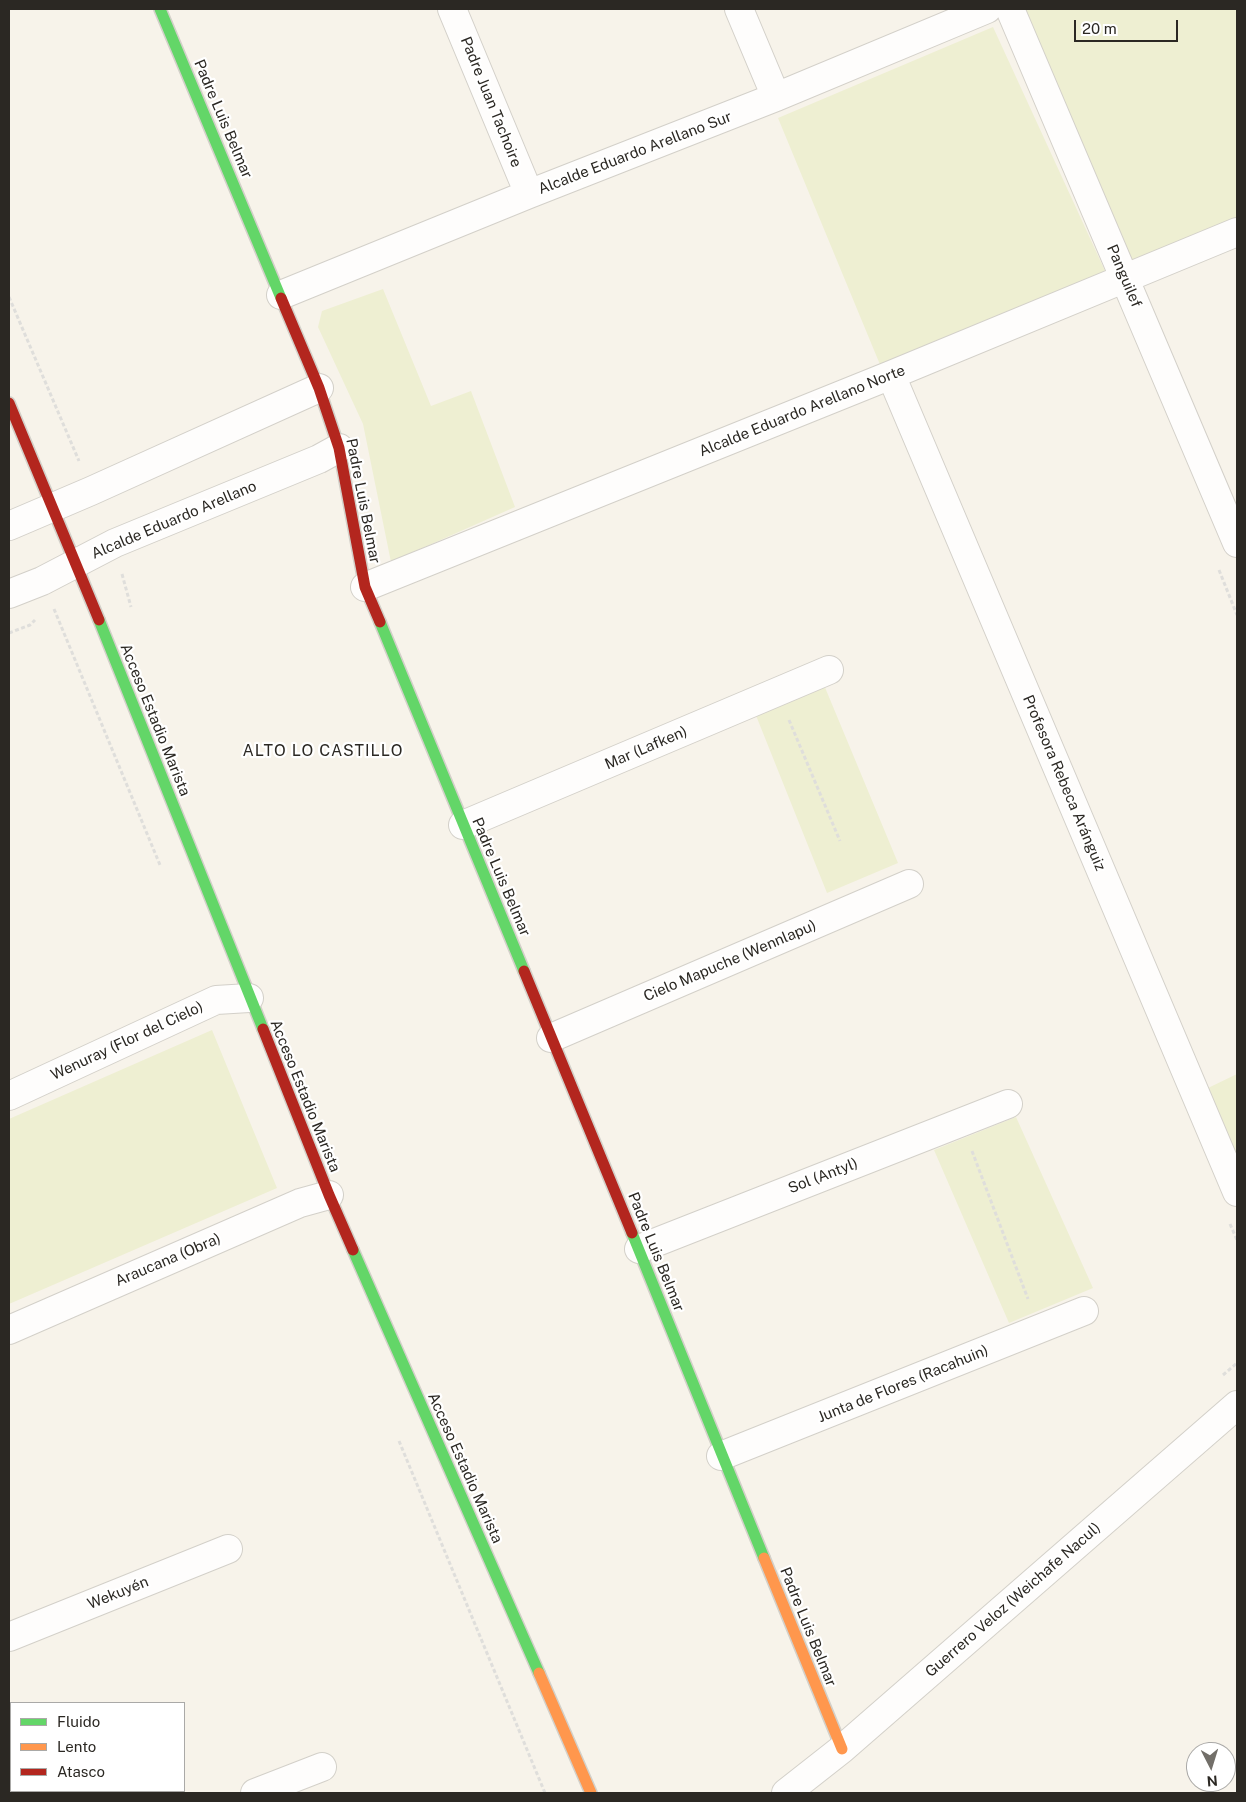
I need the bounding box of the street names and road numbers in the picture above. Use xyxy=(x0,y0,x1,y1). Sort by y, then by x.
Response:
street label: Padre Juan Tachoire xyxy=(457,34,525,170)
street label: Padre Luis Belmar xyxy=(190,57,256,181)
street label: Alcalde Eduardo Arellano Sur xyxy=(536,108,734,198)
street label: Panguilef xyxy=(1103,242,1145,310)
street label: Alcalde Eduardo Arellano Norte xyxy=(696,361,908,461)
street label: Padre Luis Belmar xyxy=(342,437,384,565)
street label: Alcalde Eduardo Arellano xyxy=(89,477,259,563)
street label: Acceso Estadio Marista xyxy=(116,641,194,799)
street label: Profesora Rebeca Aránguiz xyxy=(1019,692,1109,874)
street label: Mar (Lafken) xyxy=(602,723,690,773)
street label: Padre Luis Belmar xyxy=(468,815,534,939)
street label: Cielo Mapuche (Wennlapu) xyxy=(641,916,819,1006)
street label: Wenuray (Flor del Cielo) xyxy=(48,998,206,1084)
street label: Acceso Estadio Marista xyxy=(266,1017,344,1175)
street label: Sol (Antyl) xyxy=(786,1154,860,1198)
street label: Padre Luis Belmar xyxy=(624,1190,688,1314)
street label: Araucana (Obra) xyxy=(112,1230,224,1290)
street label: Junta de Flores (Racahuin) xyxy=(815,1341,991,1427)
street label: Acceso Estadio Marista xyxy=(424,1390,506,1546)
street label: Guerrero Veloz (Weichafe Nacul) xyxy=(922,1519,1104,1681)
street label: Padre Luis Belmar xyxy=(776,1565,840,1689)
street label: Wekuyén xyxy=(85,1573,151,1613)

